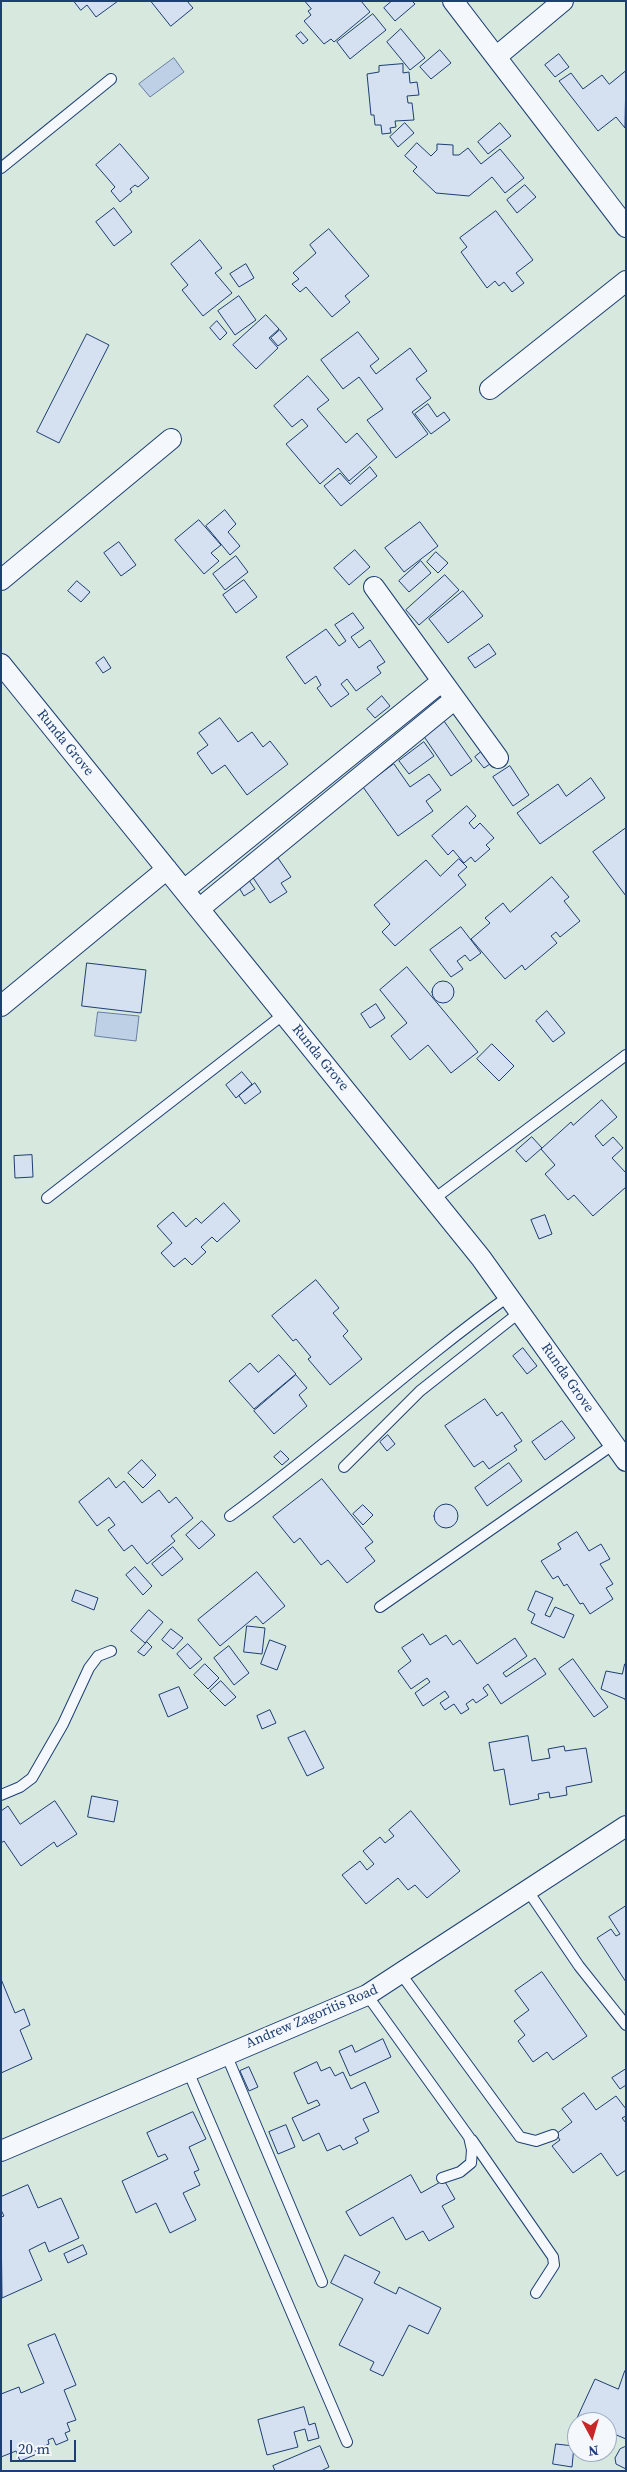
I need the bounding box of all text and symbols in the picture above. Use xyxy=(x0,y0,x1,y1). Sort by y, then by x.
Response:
street label: Runda Grove xyxy=(33,706,97,780)
street label: Runda Grove xyxy=(288,1021,352,1095)
street label: Runda Grove xyxy=(537,1340,597,1416)
street label: Andrew Zagoritis Road xyxy=(243,1982,381,2052)
north arrow xyxy=(567,2412,617,2462)
scale bar xyxy=(12,2430,79,2462)
text: 20 m xyxy=(18,2438,50,2459)
text: N xyxy=(587,2440,600,2461)

